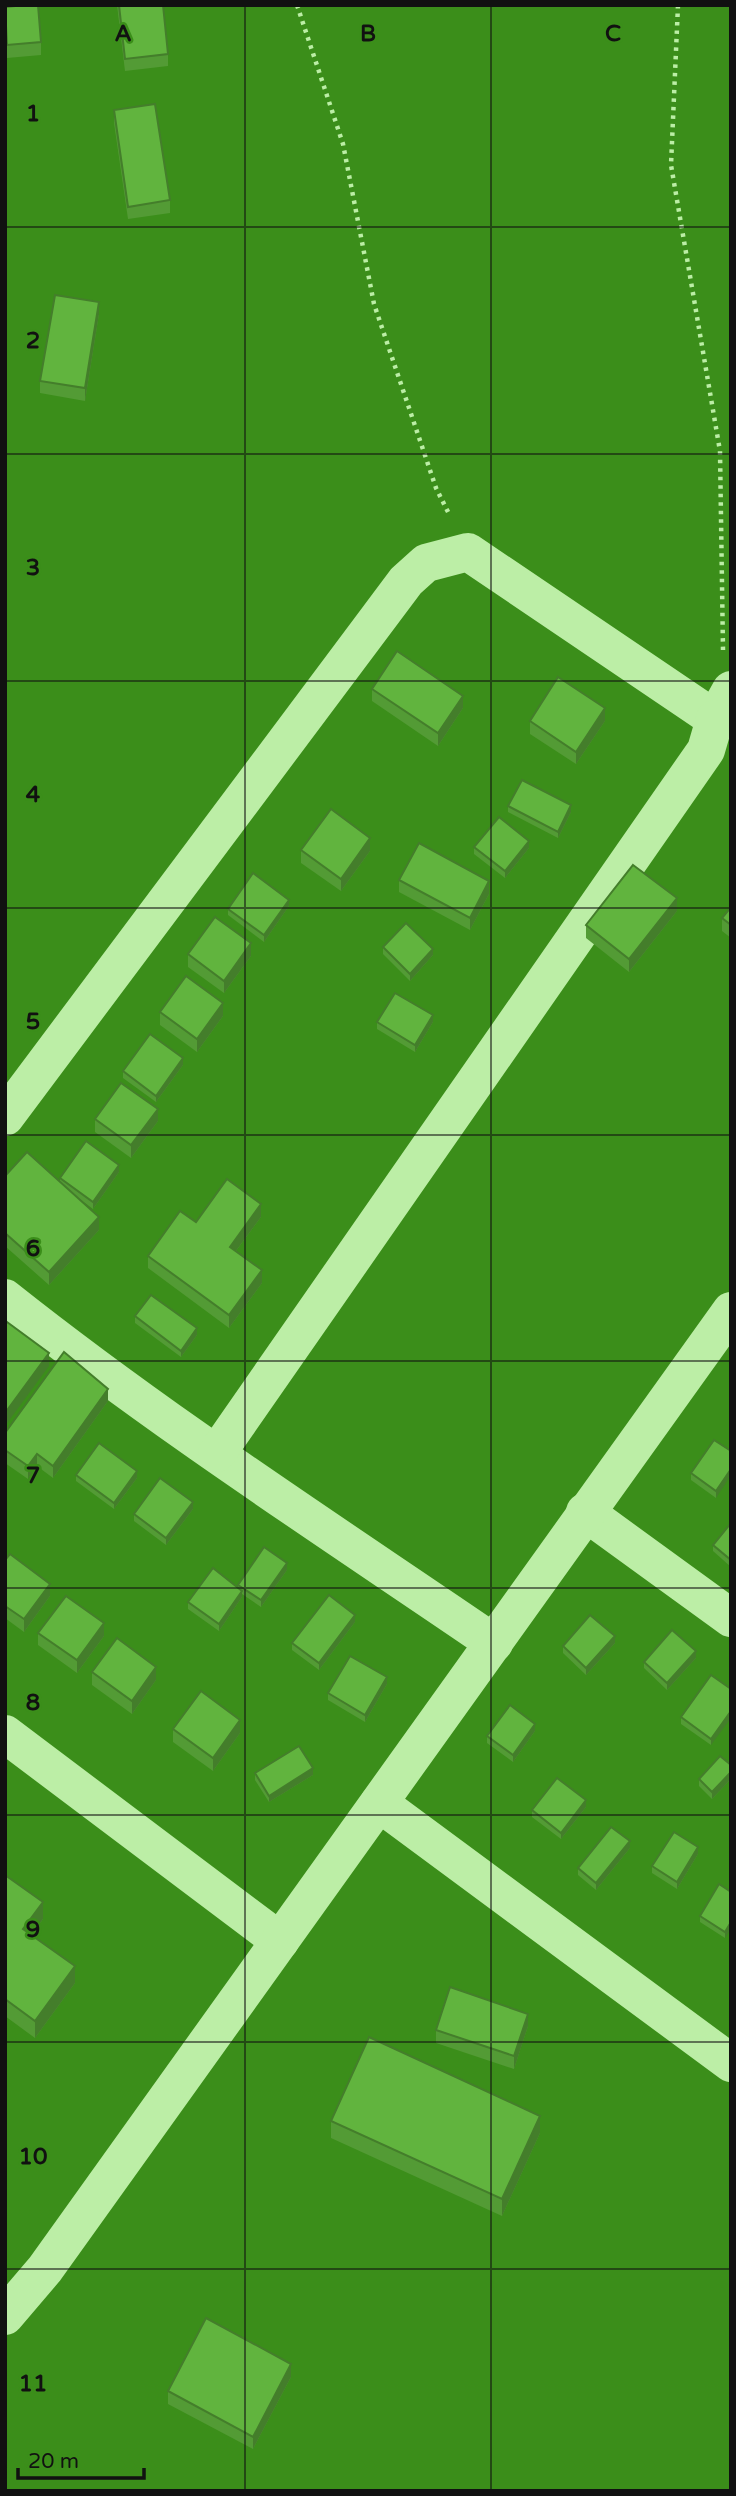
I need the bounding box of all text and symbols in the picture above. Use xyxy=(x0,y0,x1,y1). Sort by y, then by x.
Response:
text: A xyxy=(114,20,132,48)
text: B xyxy=(360,20,376,48)
text: C xyxy=(605,20,621,48)
text: 1 xyxy=(26,100,40,128)
text: 2 xyxy=(26,327,40,355)
text: 3 xyxy=(26,554,40,582)
text: 4 xyxy=(26,781,41,809)
text: 5 xyxy=(26,1008,40,1036)
text: 6 xyxy=(26,1235,40,1263)
text: 7 xyxy=(26,1462,40,1490)
text: 8 xyxy=(26,1689,40,1717)
text: 9 xyxy=(26,1916,40,1944)
text: 10 xyxy=(19,2143,47,2171)
text: 11 xyxy=(19,2370,47,2398)
scale bar xyxy=(18,2436,144,2480)
text: 20 m xyxy=(28,2449,79,2474)

